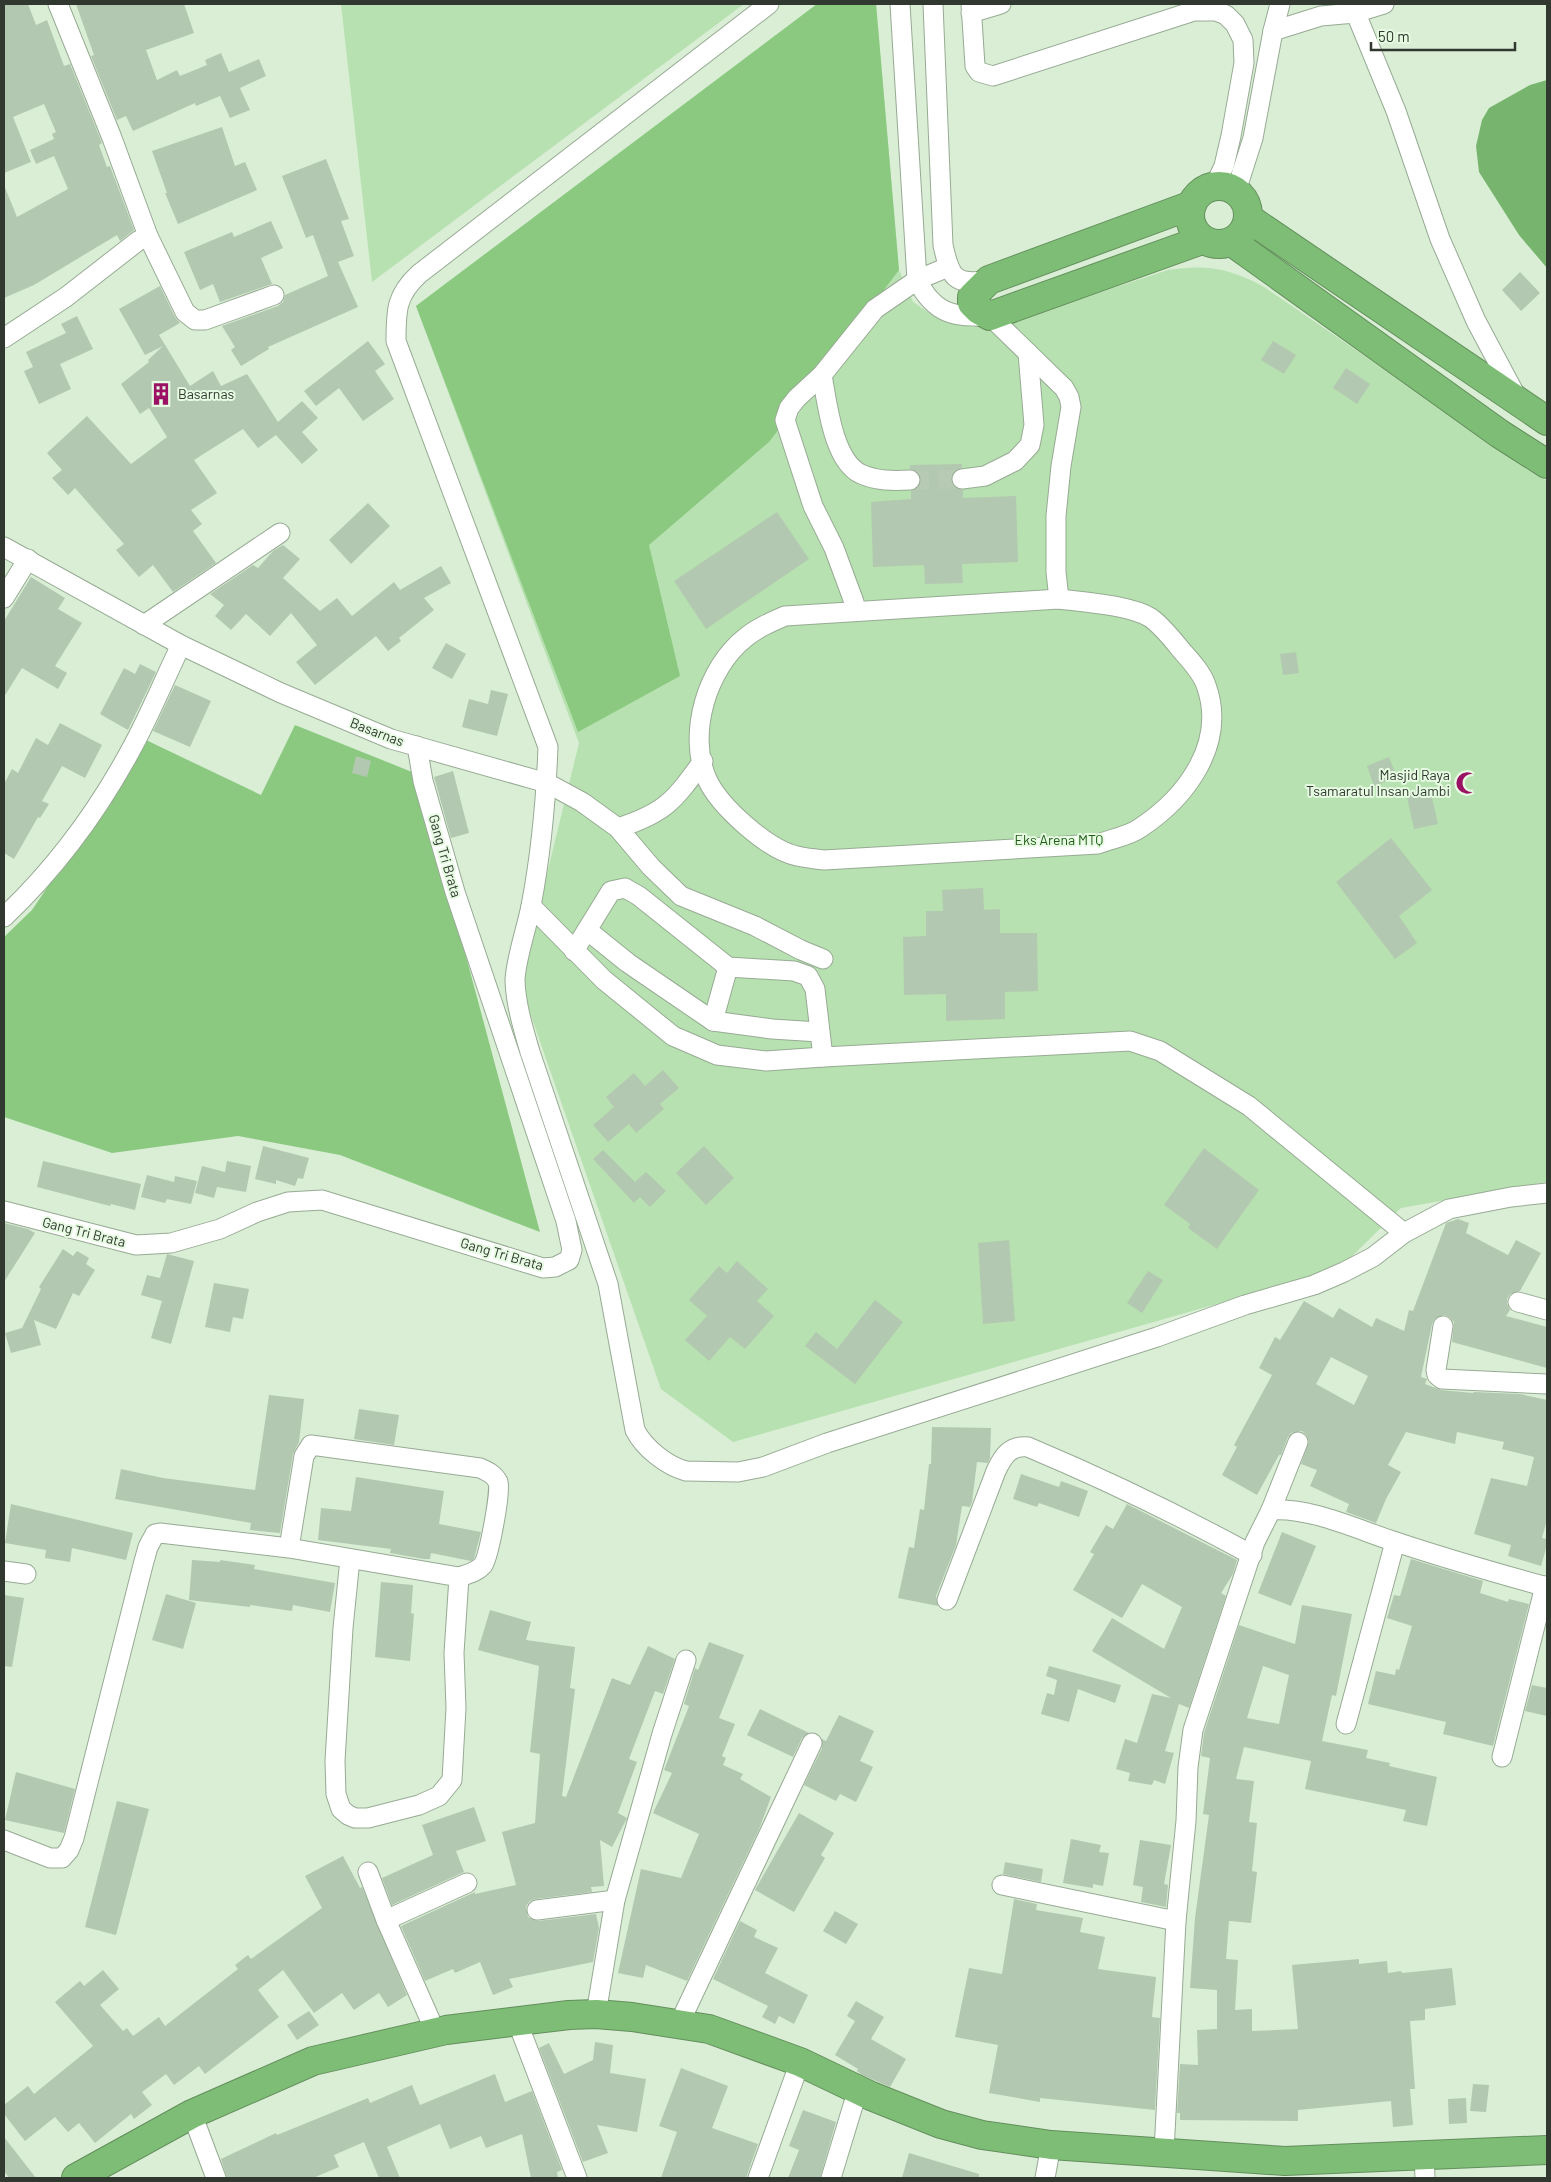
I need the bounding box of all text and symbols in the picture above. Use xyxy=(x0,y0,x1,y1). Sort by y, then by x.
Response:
scale bar xyxy=(1371,20,1515,52)
text: 50 m xyxy=(1378,27,1410,45)
building icon: Basarnas xyxy=(148,381,174,407)
place label: Basarnas xyxy=(178,385,235,402)
street label: Basarnas xyxy=(348,714,407,750)
place label: Masjid Raya Tsamaratul Insan Jambi xyxy=(1306,766,1450,799)
mosque icon: Masjid Raya Tsamaratul Insan Jambi xyxy=(1454,770,1480,796)
street label: Gang Tri Brata xyxy=(426,812,465,899)
park label: Eks Arena MTQ xyxy=(1015,831,1103,848)
street label: Gang Tri Brata xyxy=(41,1213,128,1250)
street label: Gang Tri Brata xyxy=(459,1234,546,1273)

